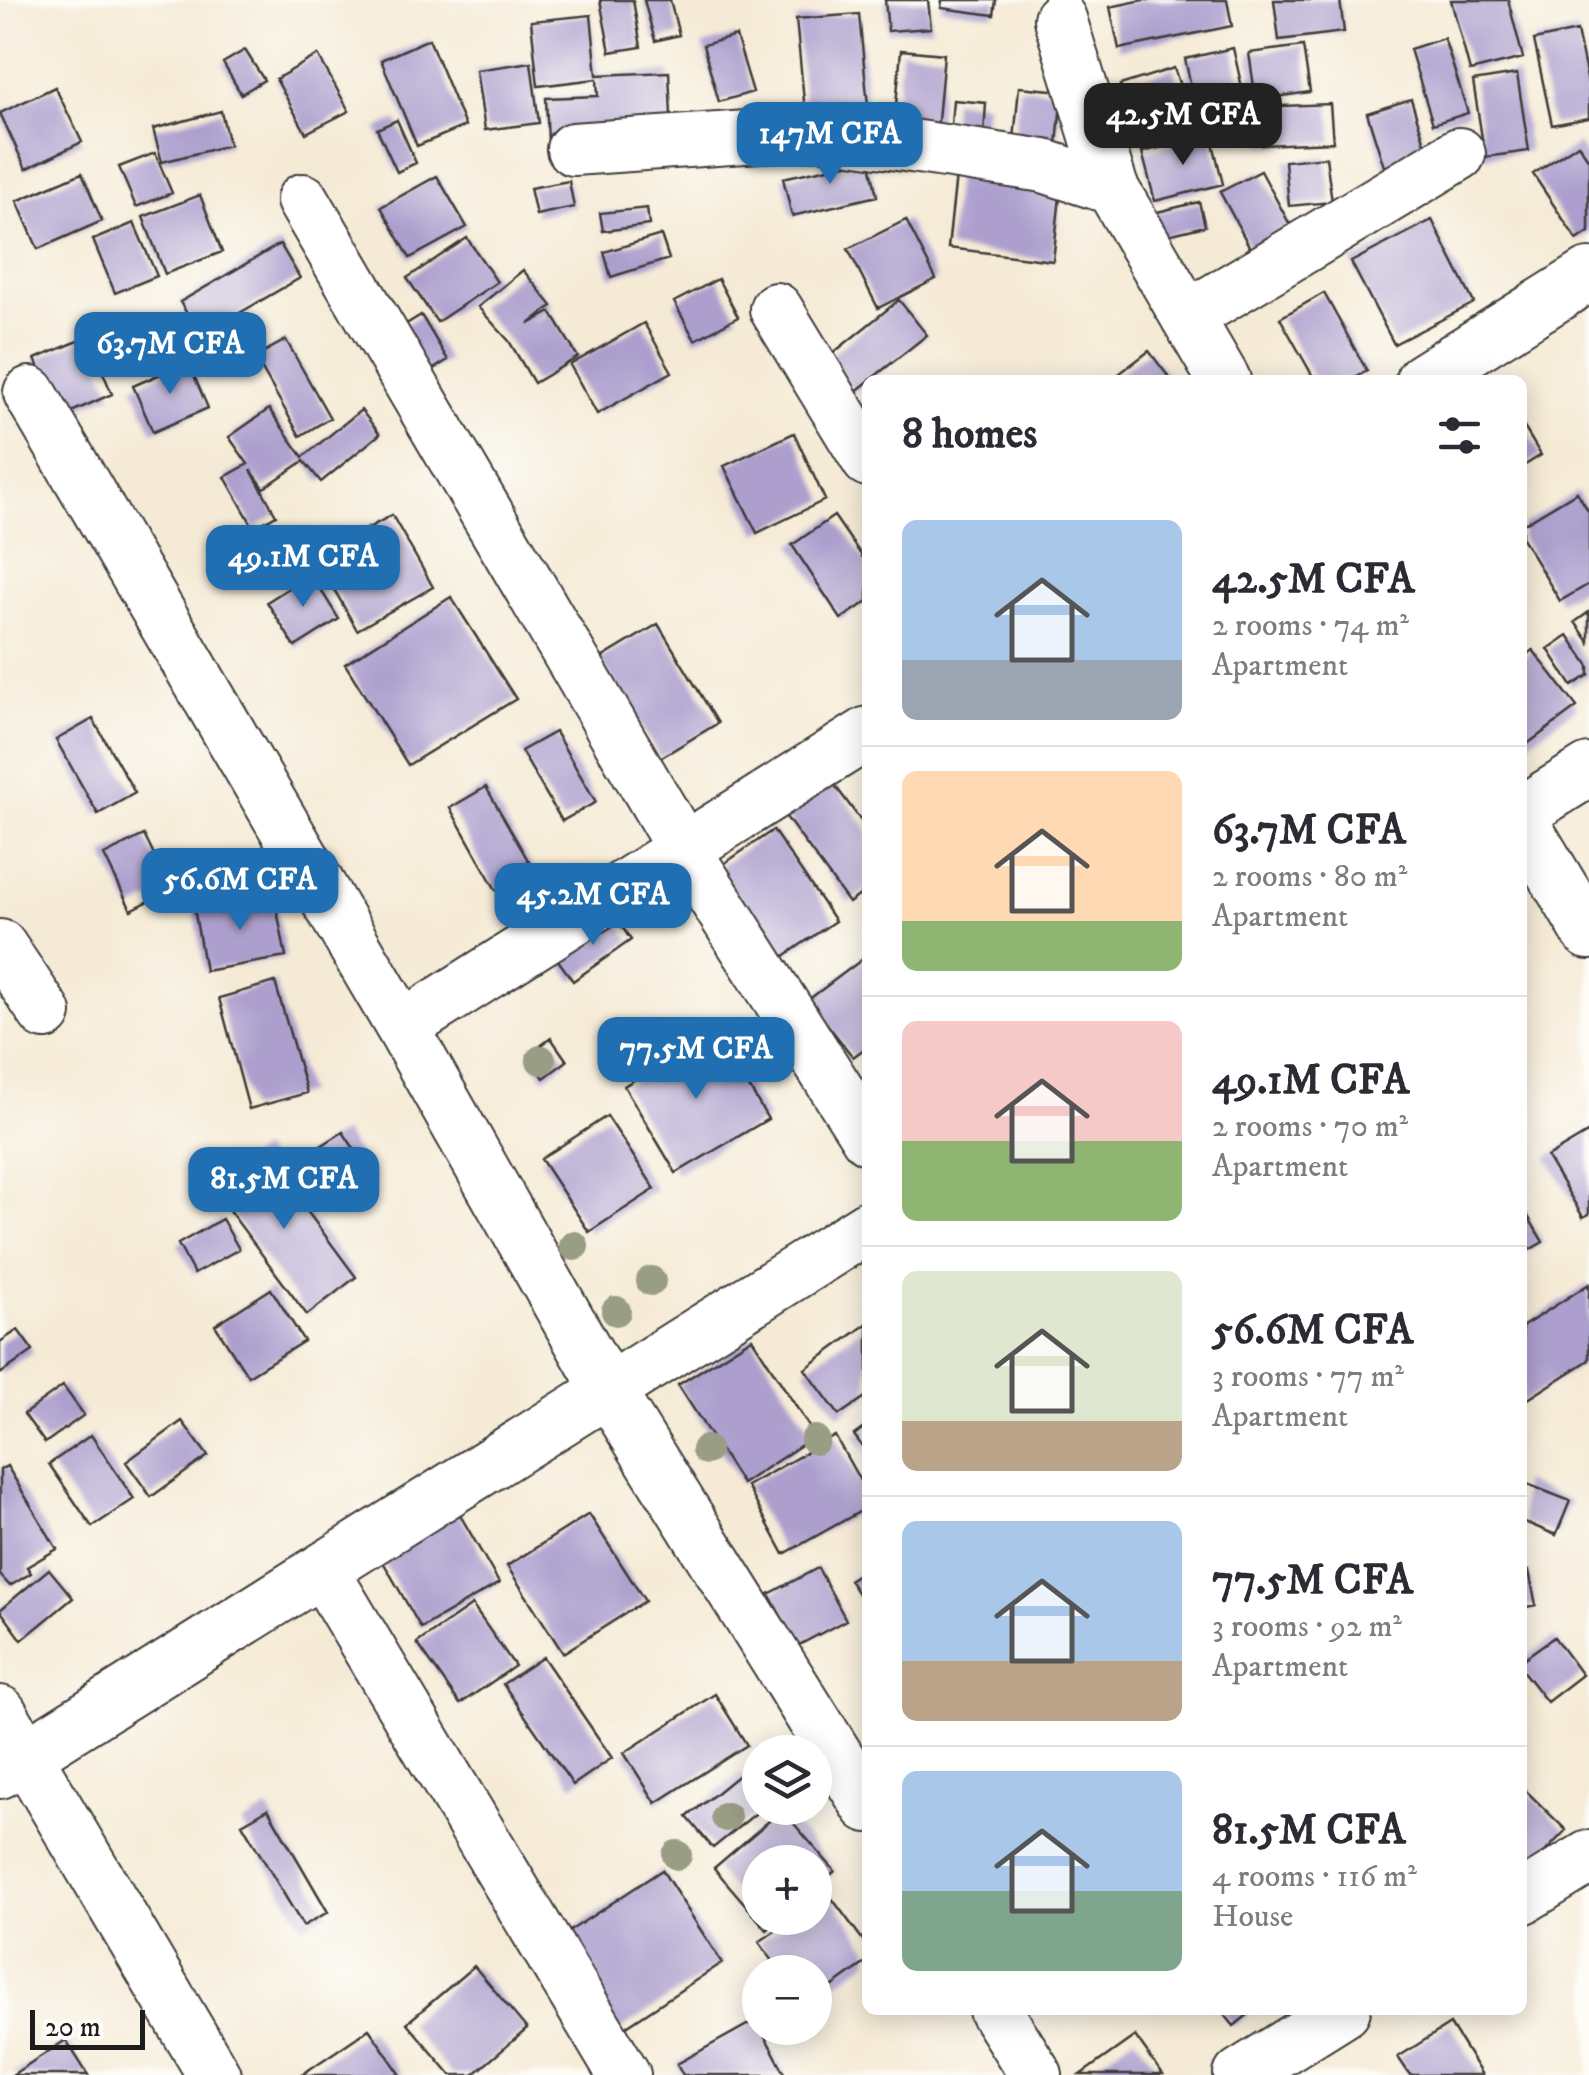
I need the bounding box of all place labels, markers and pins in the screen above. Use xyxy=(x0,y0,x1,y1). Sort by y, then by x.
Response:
pin: 42.5M CFA xyxy=(1069,83,1297,168)
pin: 147M CFA xyxy=(727,102,933,187)
pin: 63.7M CFA xyxy=(56,312,284,397)
pin: 49.1M CFA xyxy=(189,525,417,610)
pin: 56.6M CFA xyxy=(126,848,354,933)
pin: 45.2M CFA xyxy=(479,863,707,948)
pin: 77.5M CFA xyxy=(582,1017,810,1102)
pin: 81.5M CFA xyxy=(170,1147,398,1232)

